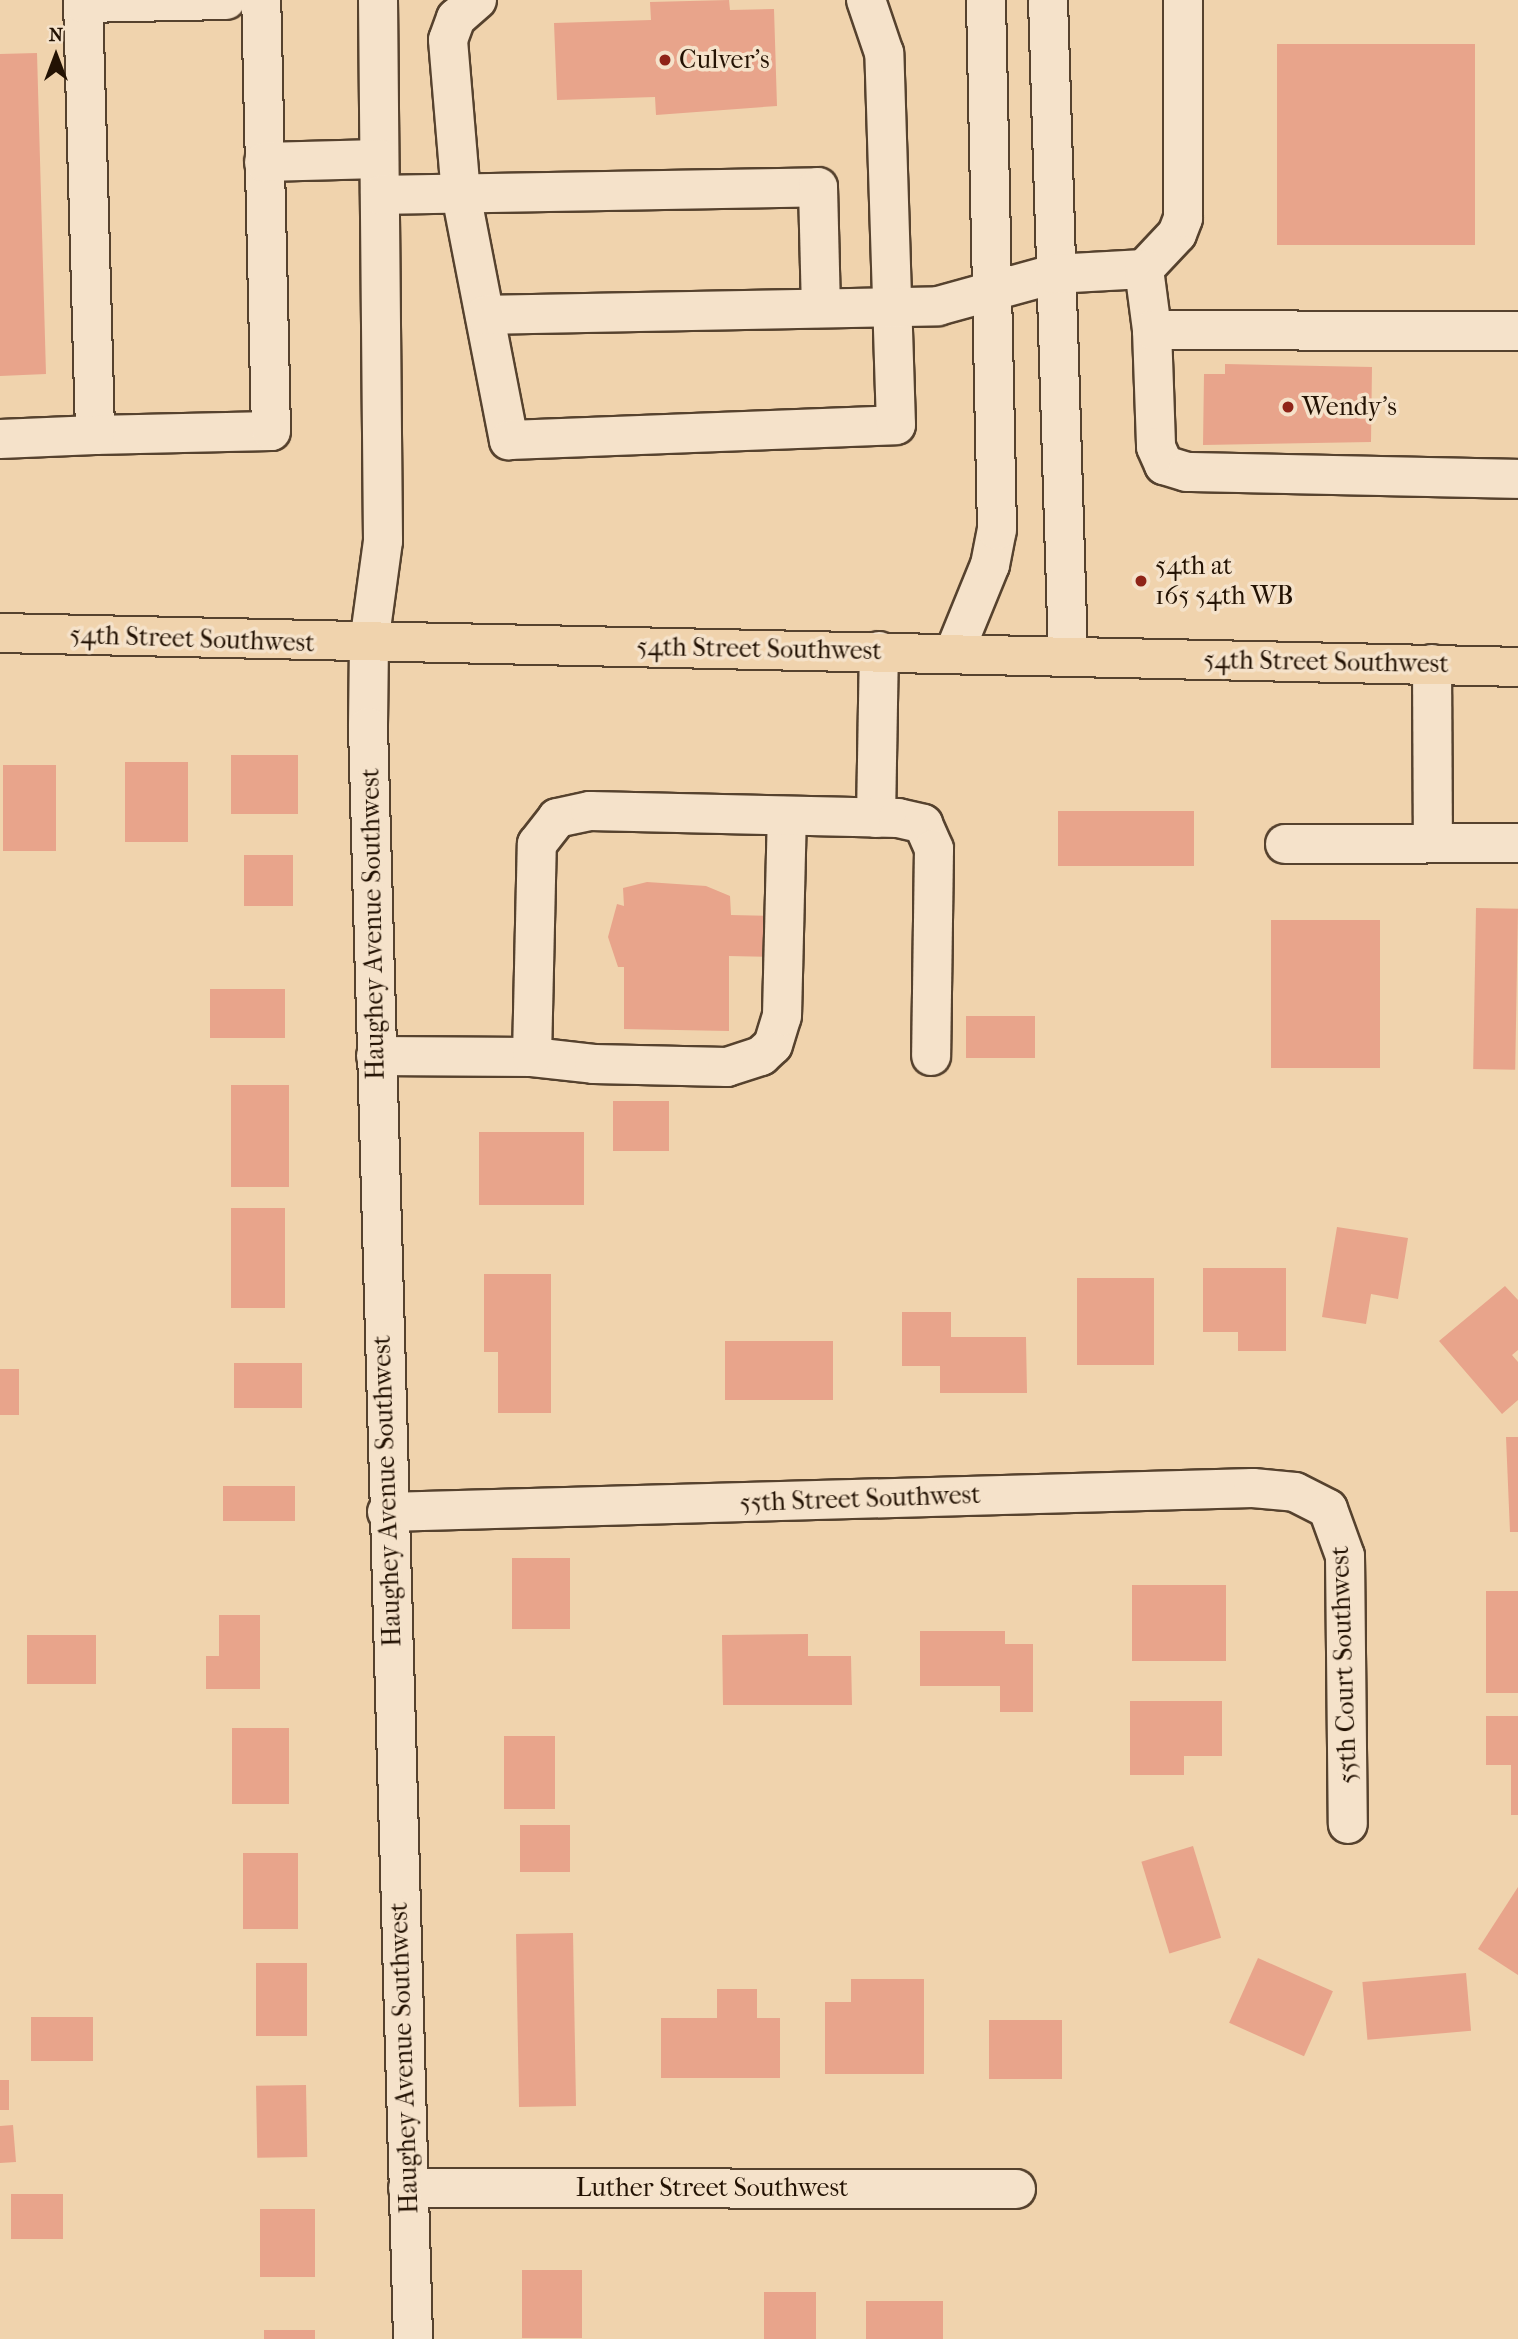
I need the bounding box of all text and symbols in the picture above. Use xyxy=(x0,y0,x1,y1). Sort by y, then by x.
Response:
north arrow xyxy=(21,21,91,91)
text: N xyxy=(49,24,63,46)
place label: Culver's xyxy=(679,44,769,76)
marker: Culver's xyxy=(657,52,673,68)
place label: Wendy's xyxy=(1302,391,1397,423)
marker: Wendy's xyxy=(1280,399,1296,415)
place label: 54th at 165 54th WB xyxy=(1155,550,1294,612)
marker: 54th at 165 54th WB xyxy=(1133,573,1149,589)
street label: 54th Street Southwest xyxy=(69,619,315,659)
street label: 54th Street Southwest xyxy=(636,631,882,667)
street label: 54th Street Southwest xyxy=(1203,644,1449,680)
street label: Haughey Avenue Southwest xyxy=(355,768,391,1080)
street label: Haughey Avenue Southwest xyxy=(366,1335,408,1647)
street label: 55th Street Southwest xyxy=(739,1479,981,1519)
street label: 55th Court Southwest xyxy=(1324,1546,1364,1784)
street label: Haughey Avenue Southwest xyxy=(383,1902,425,2214)
street label: Luther Street Southwest xyxy=(576,2172,848,2204)

